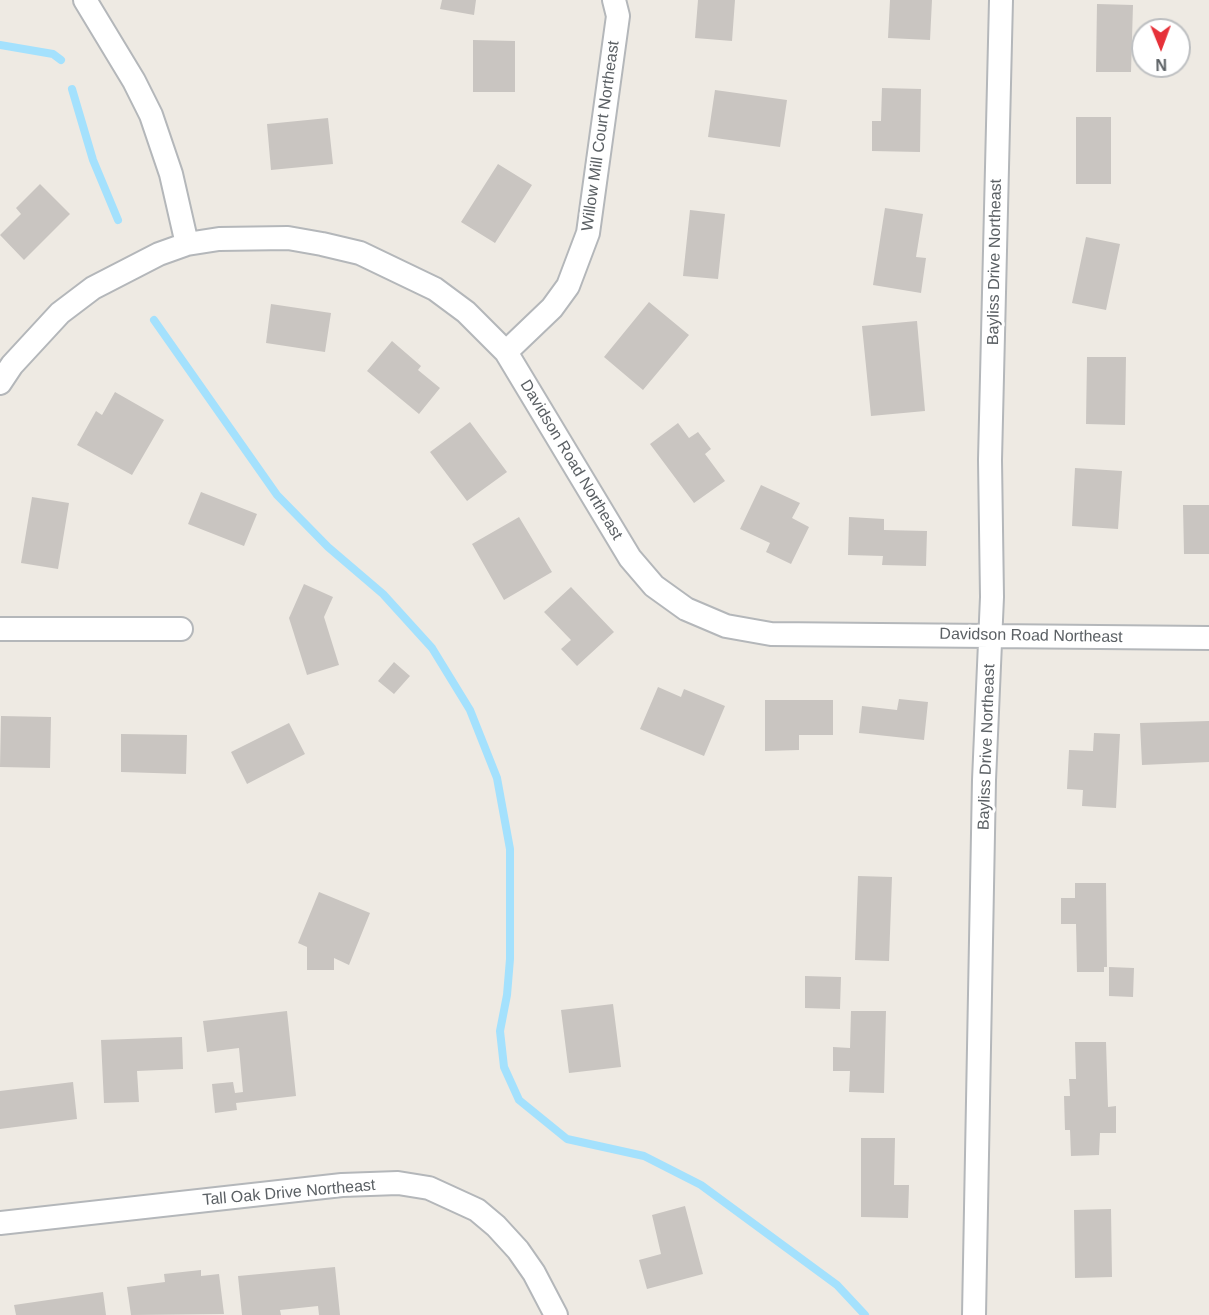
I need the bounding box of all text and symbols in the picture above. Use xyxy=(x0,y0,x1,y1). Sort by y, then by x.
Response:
north arrow xyxy=(1131,18,1191,78)
street label: Willow Mill Court Northeast xyxy=(578,40,624,232)
text: N xyxy=(1155,56,1167,73)
street label: Bayliss Drive Northeast xyxy=(984,179,1006,345)
street label: Davidson Road Northeast xyxy=(516,377,626,543)
street label: Davidson Road Northeast xyxy=(939,625,1123,647)
street label: Bayliss Drive Northeast xyxy=(975,664,999,830)
street label: Tall Oak Drive Northeast xyxy=(202,1176,376,1210)

